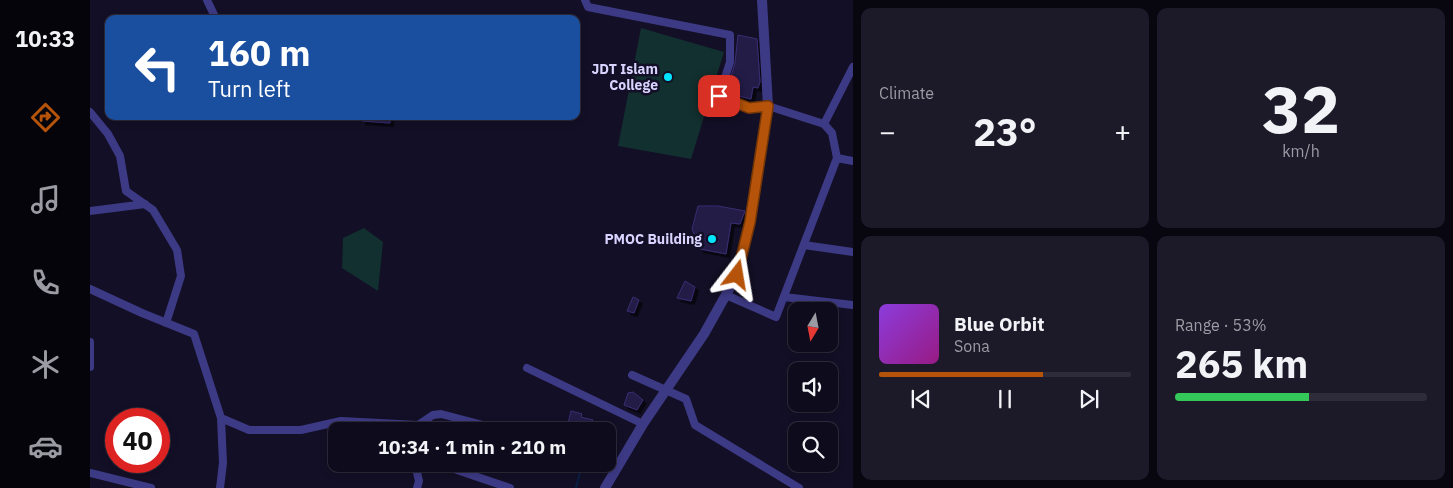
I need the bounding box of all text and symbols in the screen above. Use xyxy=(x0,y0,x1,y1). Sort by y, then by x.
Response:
text: 10:33 xyxy=(15,24,75,53)
text: 160 m xyxy=(208,30,311,76)
icon: left xyxy=(125,35,190,100)
place label: JDT Islam College xyxy=(592,60,658,94)
text: 32 xyxy=(1262,66,1340,151)
marker: JDT Islam College xyxy=(662,71,674,83)
text: Turn left xyxy=(208,74,291,103)
pin xyxy=(698,75,740,117)
icon: arrive xyxy=(705,82,733,110)
text: Climate xyxy=(879,83,934,103)
icon: directions xyxy=(28,100,63,135)
text: 23° xyxy=(973,107,1037,156)
text: − xyxy=(879,113,896,150)
text: + xyxy=(1114,113,1131,150)
text: km/h xyxy=(1282,141,1320,161)
icon: music xyxy=(28,182,63,217)
place label: PMOC Building xyxy=(604,230,702,248)
marker: PMOC Building xyxy=(706,233,718,245)
position arrow xyxy=(710,248,762,300)
icon: phone xyxy=(28,265,63,300)
north arrow xyxy=(788,302,838,352)
map controls xyxy=(788,302,838,472)
text: Blue Orbit xyxy=(954,312,1044,336)
text: Range · 53% xyxy=(1175,315,1267,335)
text: Sona xyxy=(954,336,990,356)
text: 265 km xyxy=(1175,339,1308,388)
icon: climate xyxy=(28,347,63,382)
button: sound xyxy=(788,362,838,412)
icon: previous xyxy=(907,385,935,413)
icon: pause xyxy=(991,385,1019,413)
icon: next xyxy=(1075,385,1103,413)
speed limit sign: 40 xyxy=(105,408,170,473)
button: search xyxy=(788,422,838,472)
icon: car xyxy=(28,429,63,464)
text: 10:34 · 1 min · 210 m xyxy=(378,435,566,459)

